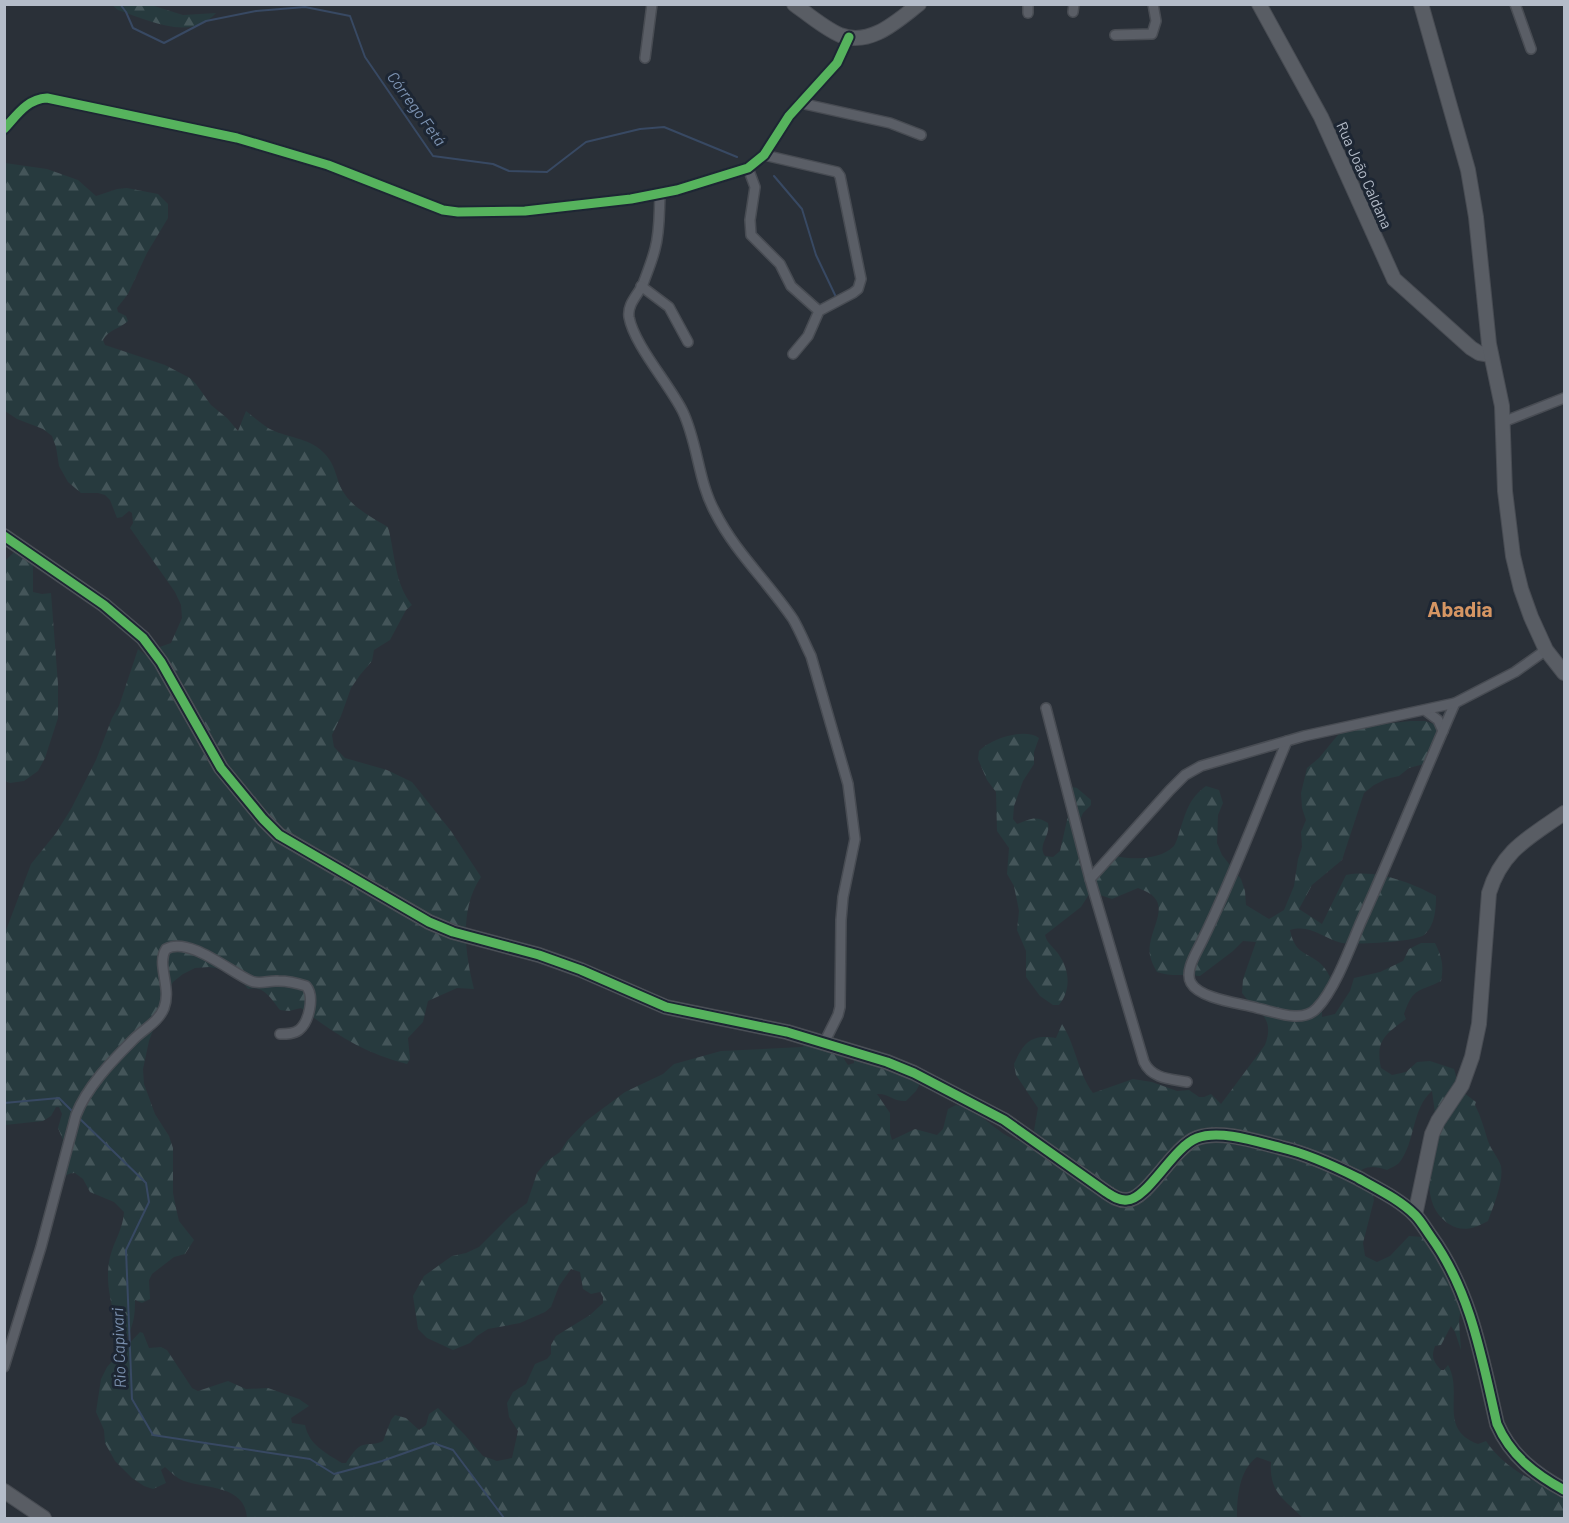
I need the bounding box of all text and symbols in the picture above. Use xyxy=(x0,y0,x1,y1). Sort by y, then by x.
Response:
water label: Córrego Fetá xyxy=(384,67,450,149)
street label: Rua João Caldana xyxy=(1333,119,1397,231)
district label: Abadia xyxy=(1427,596,1493,621)
water label: Rio Capivari xyxy=(107,1307,129,1389)

